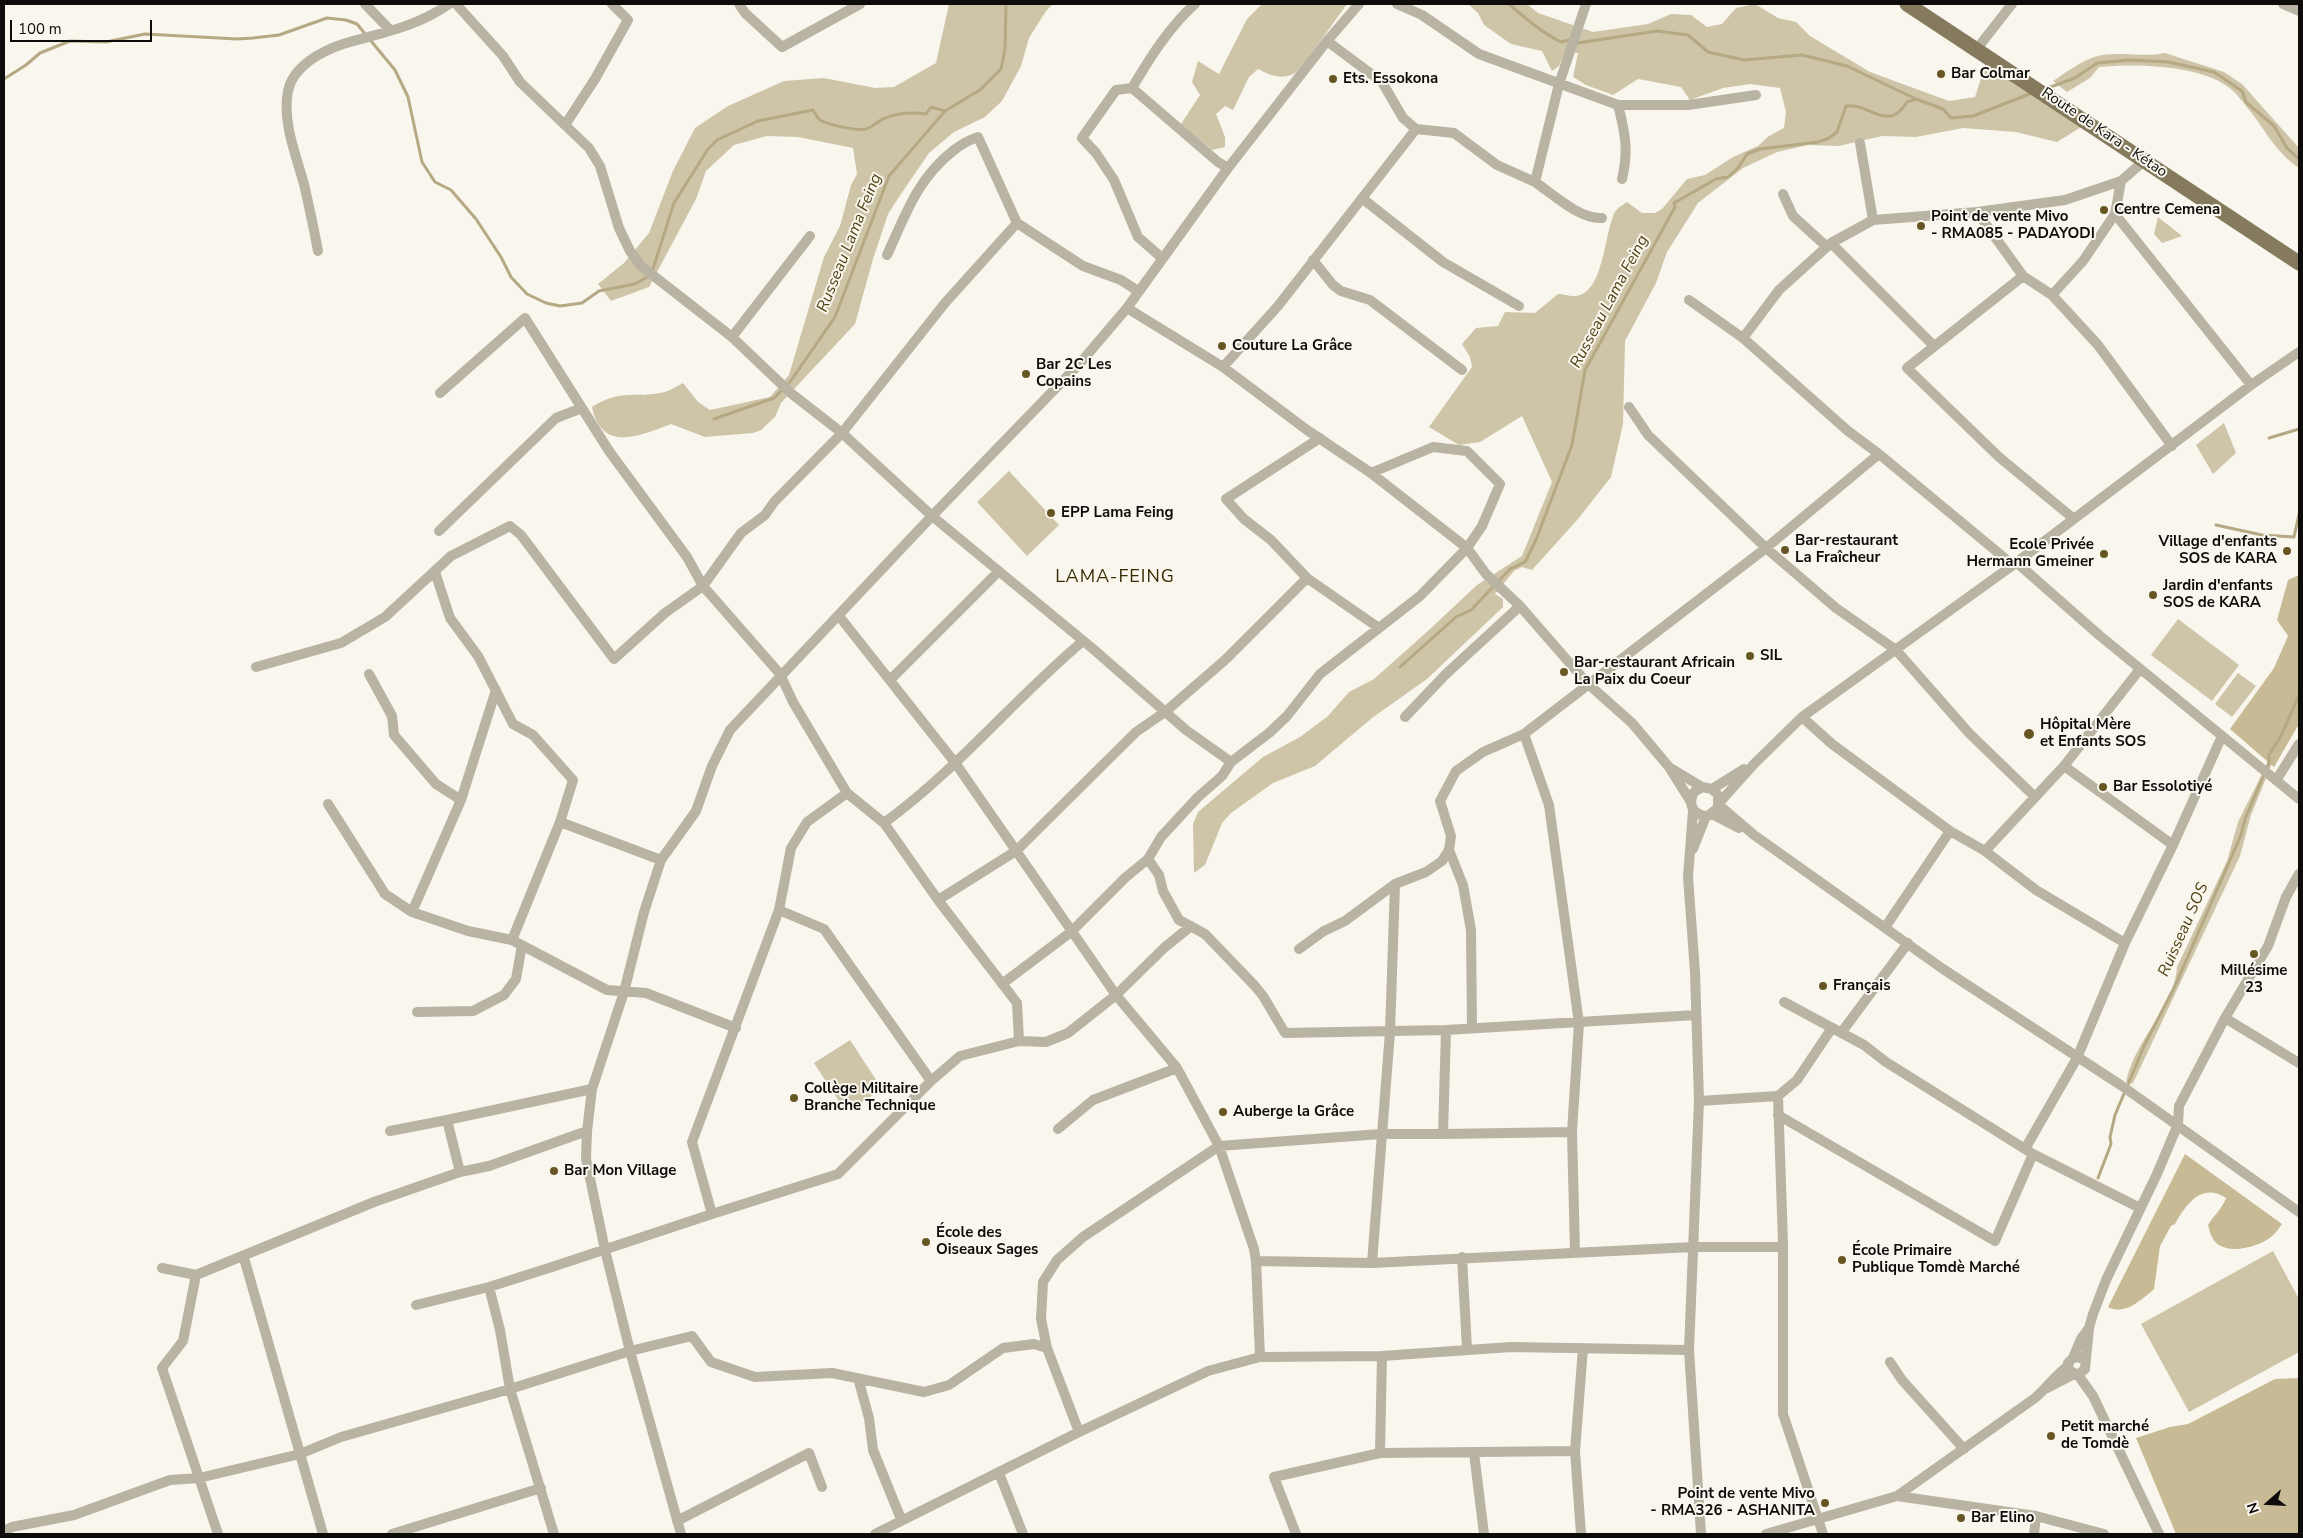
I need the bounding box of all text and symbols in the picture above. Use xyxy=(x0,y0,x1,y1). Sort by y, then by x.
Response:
scale bar xyxy=(12,10,155,42)
text: 100 m xyxy=(18,19,62,39)
place label: Bar Colmar xyxy=(1951,65,2030,83)
marker: Bar Colmar xyxy=(1935,68,1947,80)
place label: Ets. Essokona xyxy=(1343,70,1438,88)
marker: Ets. Essokona xyxy=(1327,73,1339,85)
street label: Route de Kara - Kétao xyxy=(2038,84,2170,182)
water label: Russeau Lama Feing xyxy=(813,171,887,315)
place label: Centre Cemena xyxy=(2114,201,2220,219)
marker: Centre Cemena xyxy=(2098,204,2110,216)
place label: Point de vente Mivo - RMA085 - PADAYODI xyxy=(1931,208,2095,243)
marker: Point de vente Mivo - RMA085 - PADAYODI xyxy=(1915,220,1927,232)
water label: Russeau Lama Feing xyxy=(1567,232,1653,372)
place label: Couture La Grâce xyxy=(1232,337,1352,355)
marker: Couture La Grâce xyxy=(1216,340,1228,352)
place label: Bar 2C Les Copains xyxy=(1036,356,1111,391)
marker: Bar 2C Les Copains xyxy=(1020,368,1032,380)
place label: EPP Lama Feing xyxy=(1061,504,1174,522)
marker: EPP Lama Feing xyxy=(1045,507,1057,519)
place label: Bar-restaurant La Fraîcheur xyxy=(1795,532,1898,567)
place label: Village d'enfants SOS de KARA xyxy=(2158,533,2277,568)
place label: Ecole Privée Hermann Gmeiner xyxy=(1967,536,2094,571)
marker: Bar-restaurant La Fraîcheur xyxy=(1779,544,1791,556)
marker: Village d'enfants SOS de KARA xyxy=(2281,545,2293,557)
marker: Ecole Privée Hermann Gmeiner xyxy=(2098,548,2110,560)
district label: LAMA-FEING xyxy=(1054,567,1176,589)
place label: Jardin d'enfants SOS de KARA xyxy=(2163,577,2273,612)
marker: Jardin d'enfants SOS de KARA xyxy=(2147,589,2159,601)
place label: SIL xyxy=(1760,647,1782,665)
marker: SIL xyxy=(1744,650,1756,662)
place label: Bar-restaurant Africain La Paix du Coeur xyxy=(1574,654,1735,689)
marker: Bar-restaurant Africain La Paix du Coeur xyxy=(1558,666,1570,678)
place label: Hôpital Mère et Enfants SOS xyxy=(2040,716,2146,751)
marker: Hôpital Mère et Enfants SOS xyxy=(2022,727,2036,741)
place label: Bar Essolotiyé xyxy=(2113,778,2212,796)
marker: Bar Essolotiyé xyxy=(2097,781,2109,793)
water label: Ruisseau SOS xyxy=(2155,880,2213,980)
marker: Millésime 23 xyxy=(2248,948,2260,960)
place label: Millésime 23 xyxy=(2221,962,2287,997)
place label: Français xyxy=(1833,977,1890,995)
marker: Français xyxy=(1817,980,1829,992)
place label: Collège Militaire Branche Technique xyxy=(804,1080,936,1115)
marker: Collège Militaire Branche Technique xyxy=(788,1092,800,1104)
place label: Auberge la Grâce xyxy=(1233,1103,1354,1121)
marker: Auberge la Grâce xyxy=(1217,1106,1229,1118)
place label: Bar Mon Village xyxy=(564,1162,676,1180)
marker: Bar Mon Village xyxy=(548,1165,560,1177)
place label: École des Oiseaux Sages xyxy=(936,1224,1038,1259)
marker: École des Oiseaux Sages xyxy=(920,1236,932,1248)
place label: École Primaire Publique Tomdè Marché xyxy=(1852,1242,2020,1277)
marker: École Primaire Publique Tomdè Marché xyxy=(1836,1254,1848,1266)
place label: Petit marché de Tomdè xyxy=(2061,1418,2149,1453)
marker: Petit marché de Tomdè xyxy=(2045,1430,2057,1442)
north arrow xyxy=(2243,1478,2293,1528)
place label: Point de vente Mivo - RMA326 - ASHANITA xyxy=(1650,1485,1815,1520)
marker: Point de vente Mivo - RMA326 - ASHANITA xyxy=(1819,1497,1831,1509)
text: N xyxy=(2243,1500,2264,1516)
place label: Bar Elino xyxy=(1971,1509,2034,1527)
marker: Bar Elino xyxy=(1955,1512,1967,1524)

